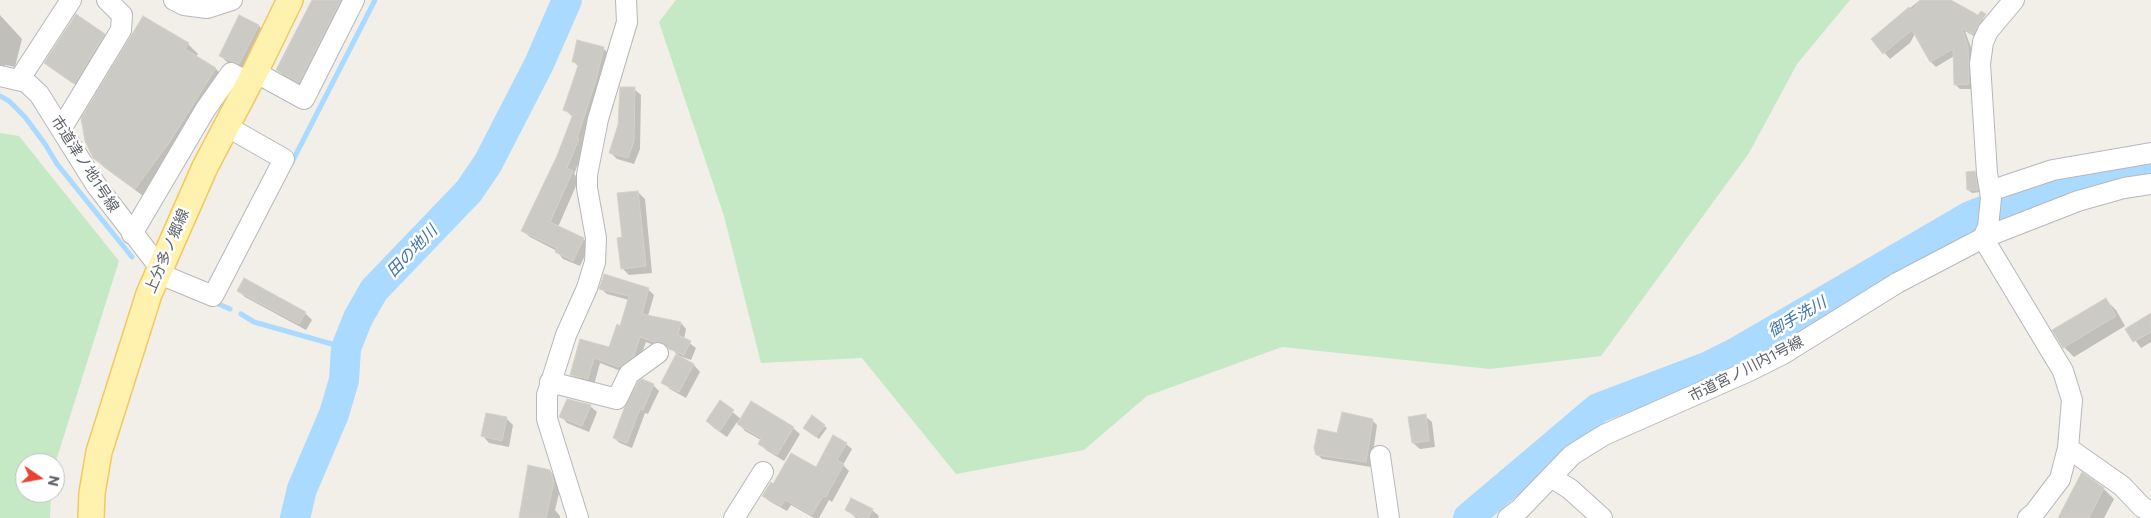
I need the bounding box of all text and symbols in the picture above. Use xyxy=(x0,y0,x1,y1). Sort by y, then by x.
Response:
street label: 市道津ノ地1号線 xyxy=(47,112,123,216)
street label: 上分多ノ郷線 xyxy=(141,206,193,296)
water label: 田の地川 xyxy=(383,221,441,281)
water label: 御手洗川 xyxy=(1764,293,1830,341)
street label: 市道宮ノ川内1号線 xyxy=(1686,332,1806,406)
north arrow xyxy=(15,453,65,503)
text: N xyxy=(45,474,64,488)

